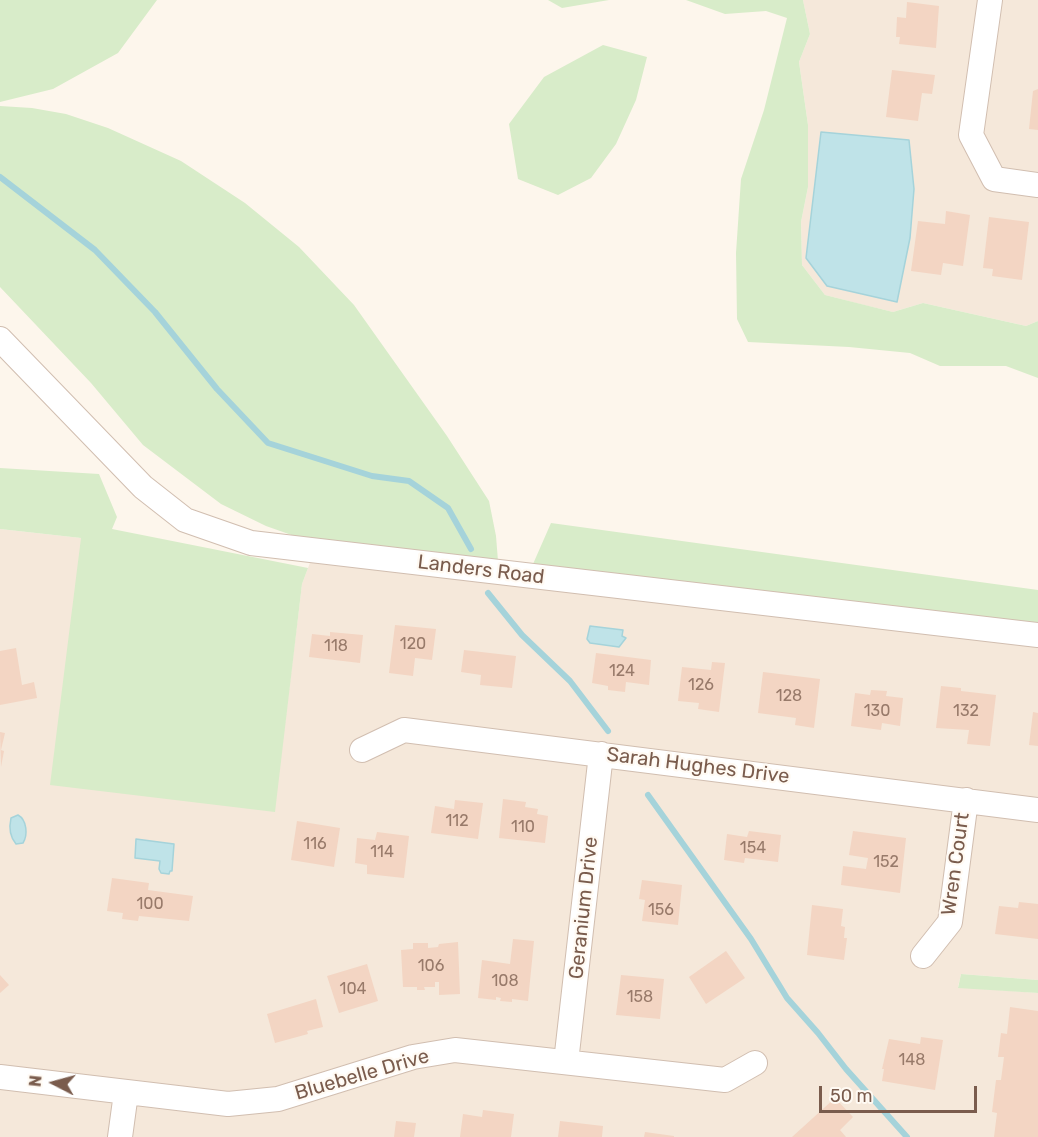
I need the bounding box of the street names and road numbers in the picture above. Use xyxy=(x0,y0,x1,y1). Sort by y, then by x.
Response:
street label: Landers Road xyxy=(416,550,546,590)
street label: Sarah Hughes Drive xyxy=(605,743,791,789)
street label: Wren Court xyxy=(937,811,975,917)
street label: Geranium Drive xyxy=(565,836,603,980)
street label: Bluebelle Drive xyxy=(292,1044,432,1106)

